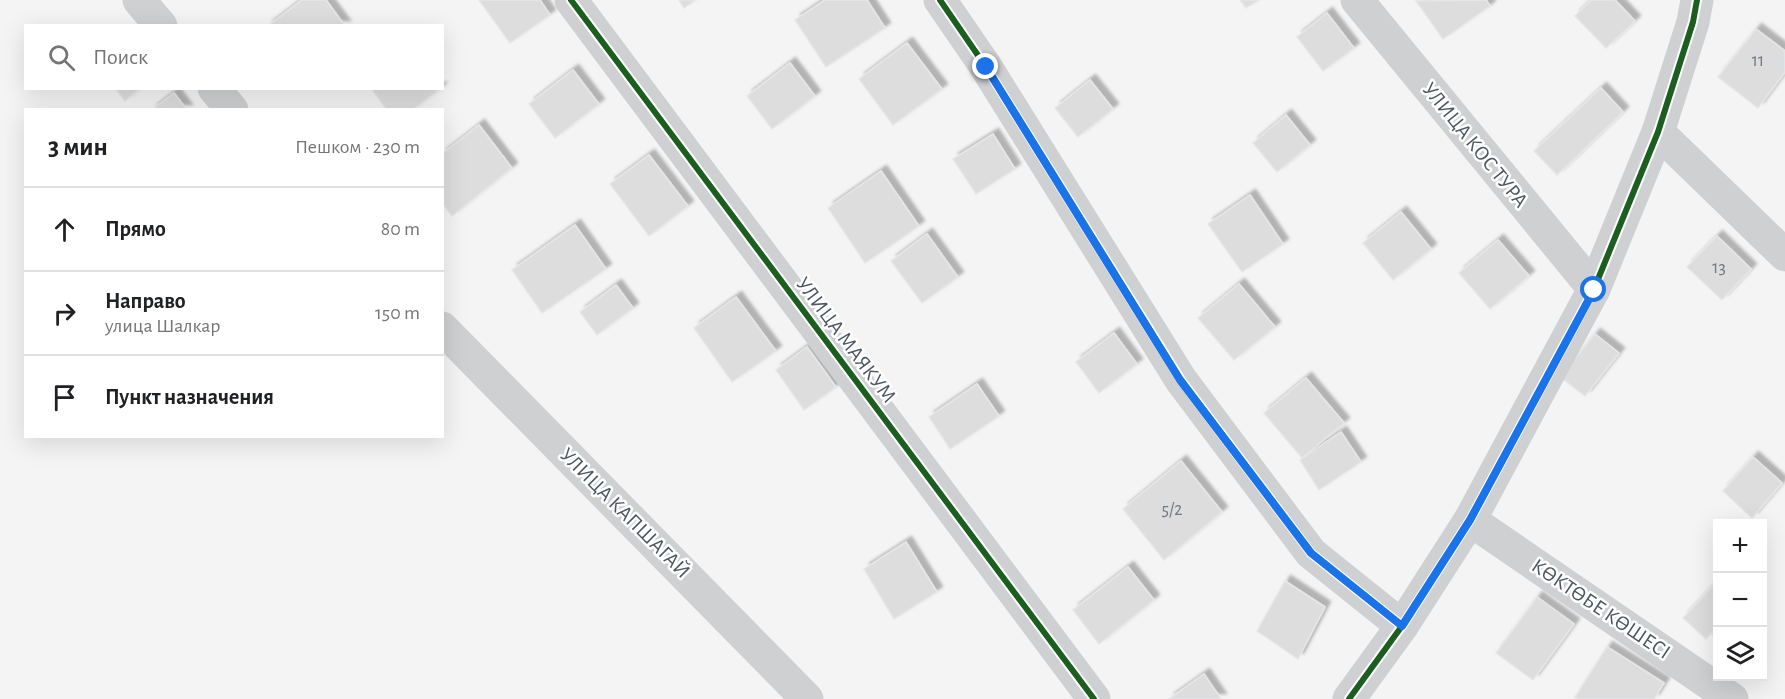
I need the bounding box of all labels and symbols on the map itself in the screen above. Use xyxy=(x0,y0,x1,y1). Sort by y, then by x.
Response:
house number: 11 xyxy=(1752,52,1764,70)
route end xyxy=(972,53,998,79)
street label: УЛИЦА КОС ТУРА xyxy=(1418,79,1532,211)
house number: 13 xyxy=(1712,259,1726,277)
street label: УЛИЦА МАЯКУМ xyxy=(792,273,900,407)
route start xyxy=(1580,276,1606,302)
street label: УЛИЦА КАПШАГАЙ xyxy=(556,443,695,582)
house number: 5/2 xyxy=(1162,501,1182,519)
street label: КӨКТӨБЕ КӨШЕСІ xyxy=(1528,555,1674,663)

